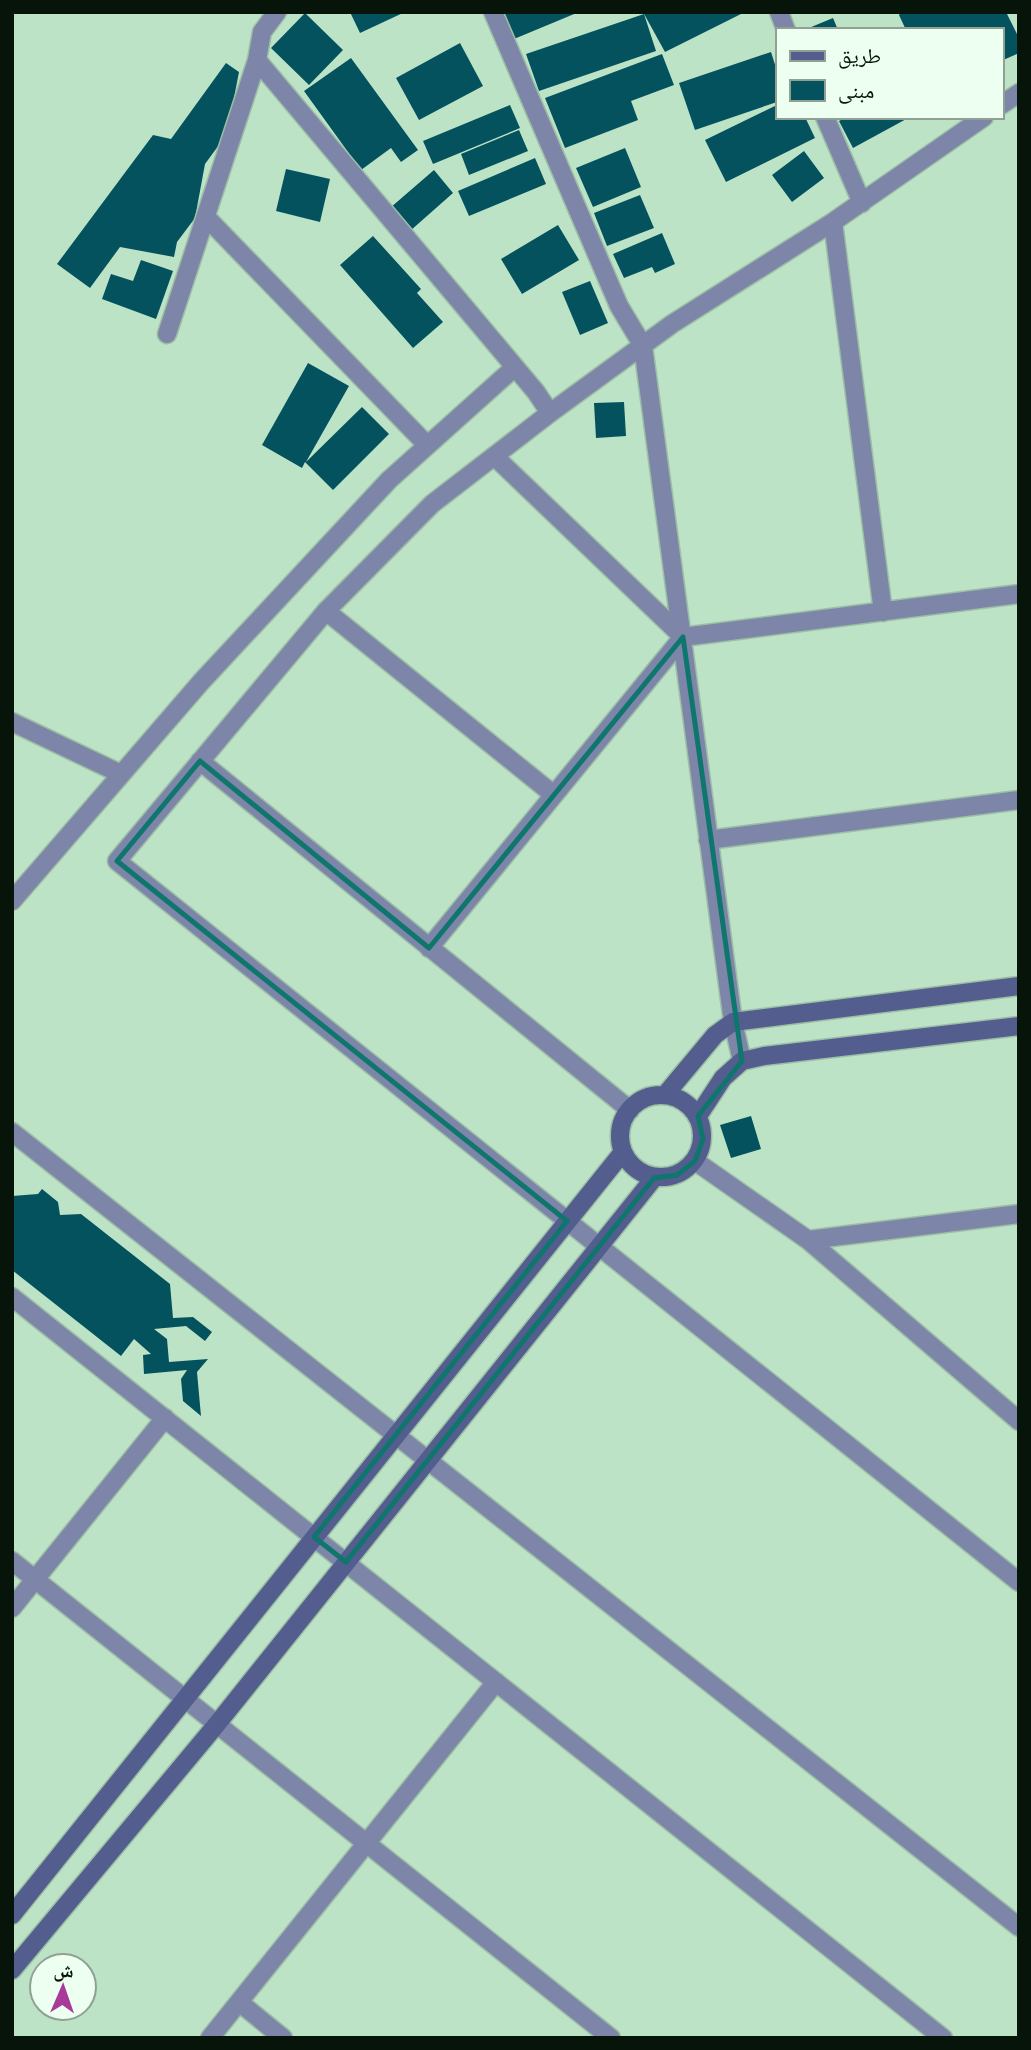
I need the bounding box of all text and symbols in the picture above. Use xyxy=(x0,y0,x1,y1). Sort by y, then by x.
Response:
legend xyxy=(776,28,1003,119)
text: طريق xyxy=(838,42,881,69)
text: مبنى xyxy=(838,77,874,104)
north arrow xyxy=(28,1952,98,2022)
text: ش xyxy=(53,1958,74,1982)

